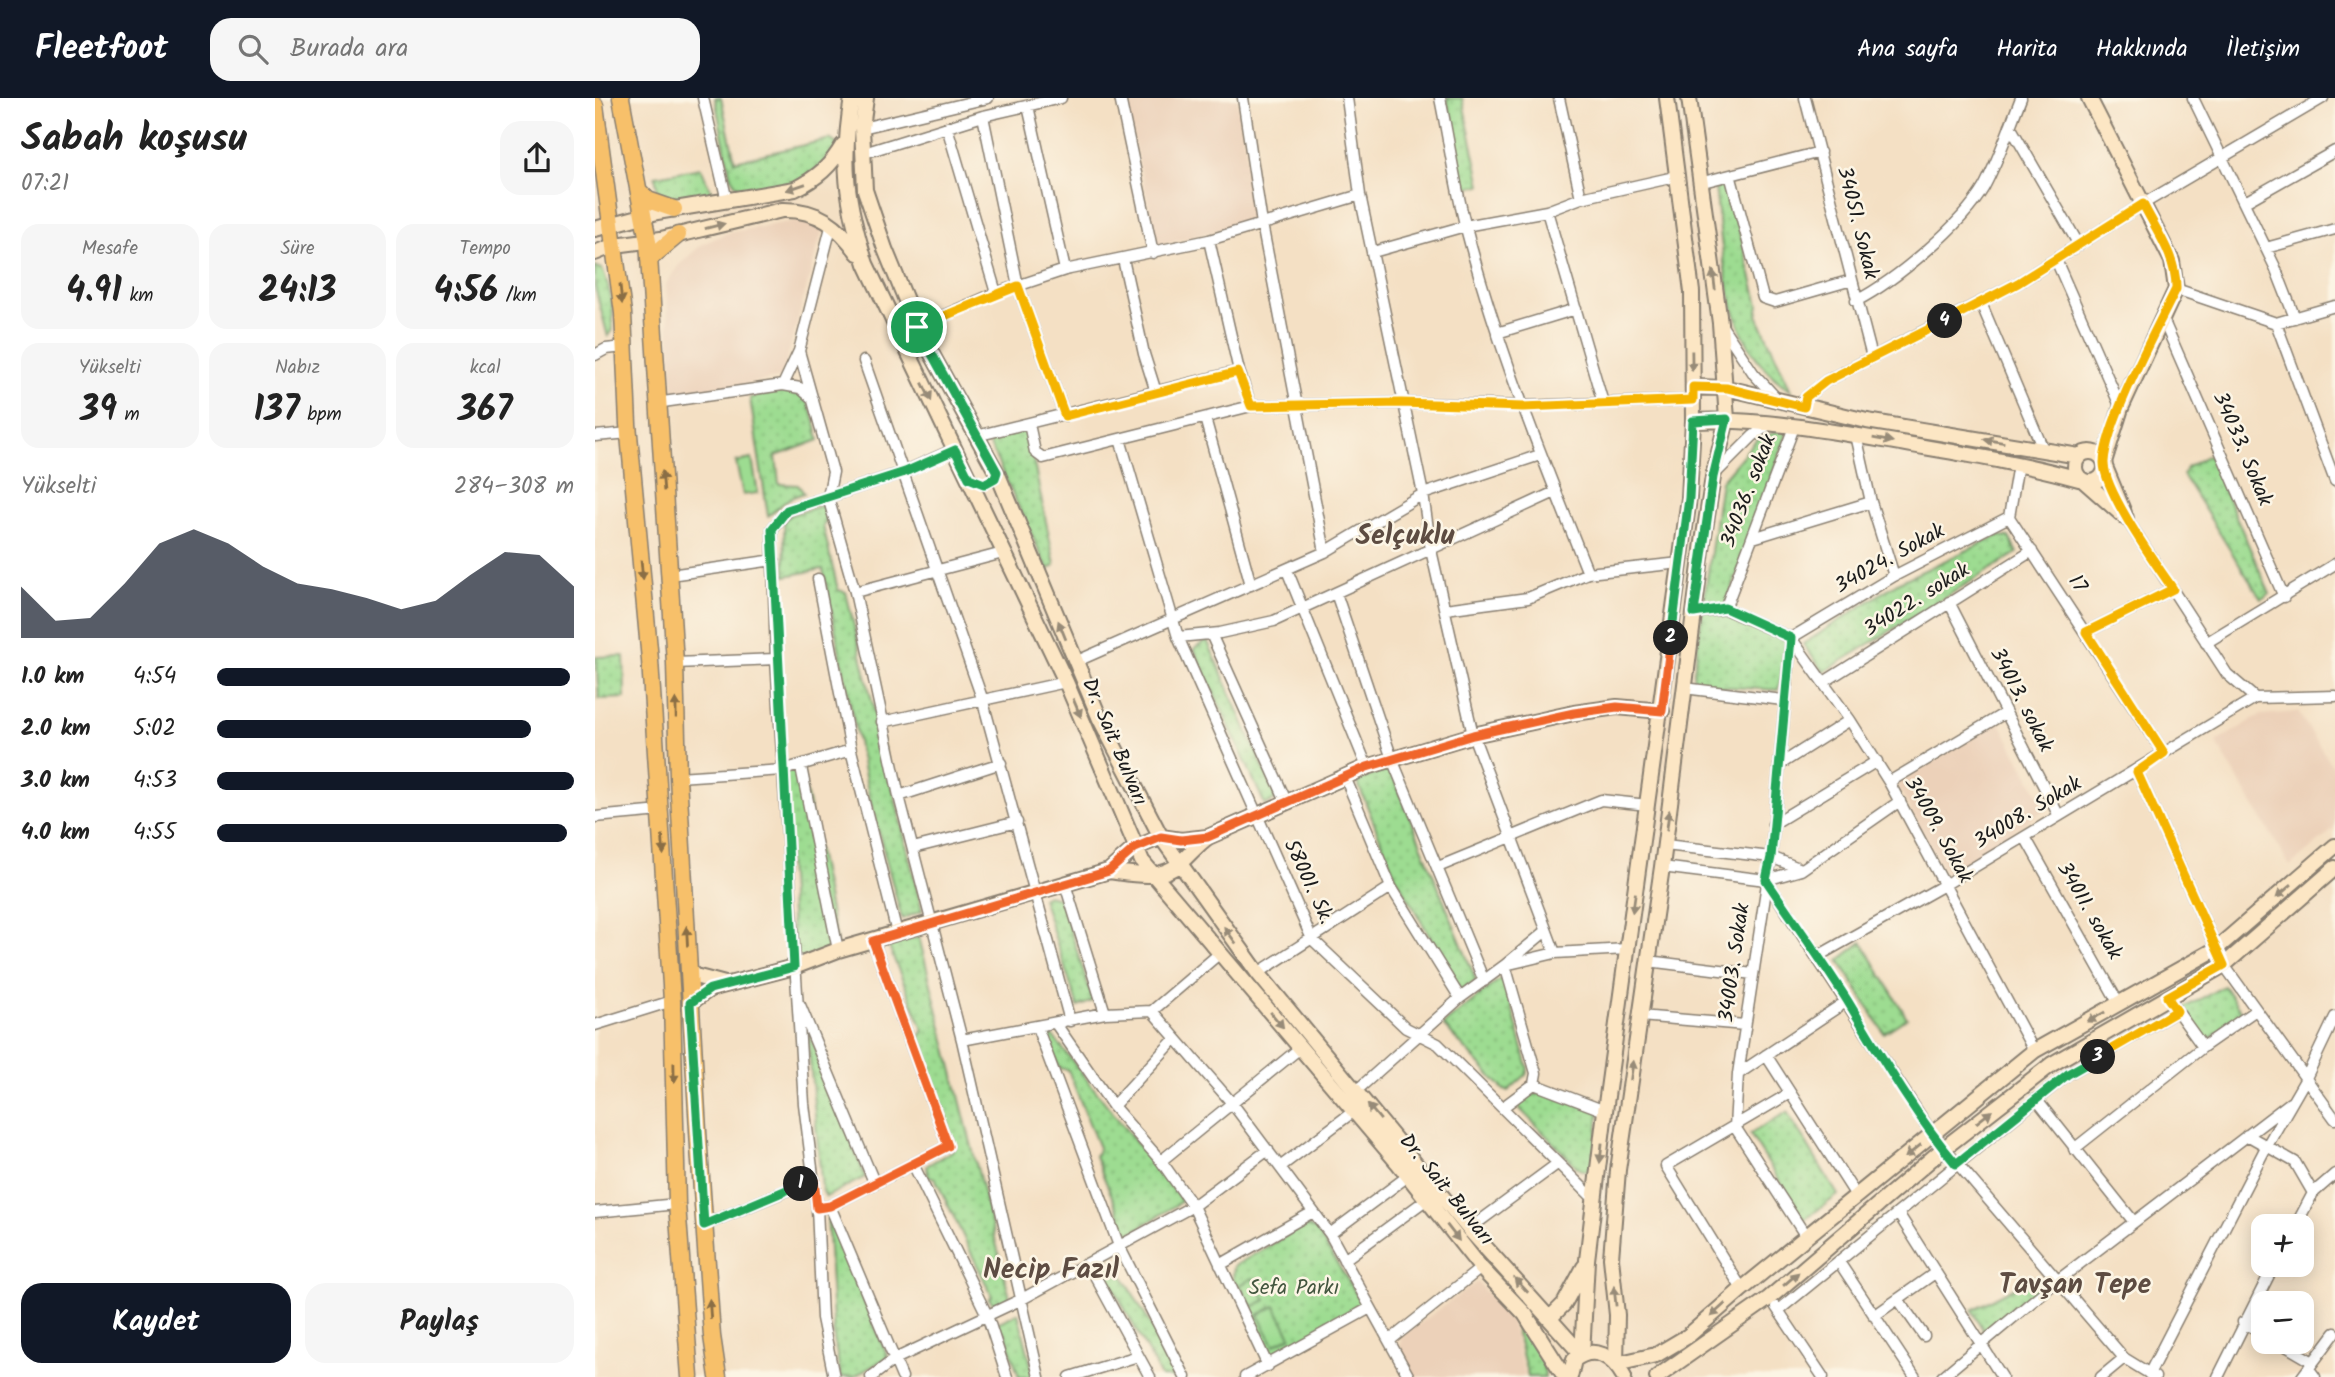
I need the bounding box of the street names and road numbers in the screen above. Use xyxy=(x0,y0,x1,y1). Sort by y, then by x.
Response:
street label: 34051. Sokak xyxy=(1827,163,1887,283)
street label: 34033. Sokak xyxy=(2203,387,2281,512)
street label: 34036. sokak xyxy=(1712,429,1786,553)
street label: 34024. Sokak xyxy=(1829,515,1951,603)
street label: 34022. sokak xyxy=(1857,554,1977,646)
street label: 17 xyxy=(2059,568,2096,601)
street label: 34013. sokak xyxy=(1980,642,2062,758)
street label: Dr. Sait Bulvarı xyxy=(1072,673,1156,811)
street label: 34008. Sokak xyxy=(1968,768,2088,858)
street label: 34009. Sokak xyxy=(1895,770,1981,890)
street label: 58001. Sk. xyxy=(1274,834,1342,930)
street label: 34011. sokak xyxy=(2048,856,2131,966)
street label: 34003. Sokak xyxy=(1710,901,1760,1025)
street label: Dr. Sait Bulvarı xyxy=(1390,1127,1502,1253)

